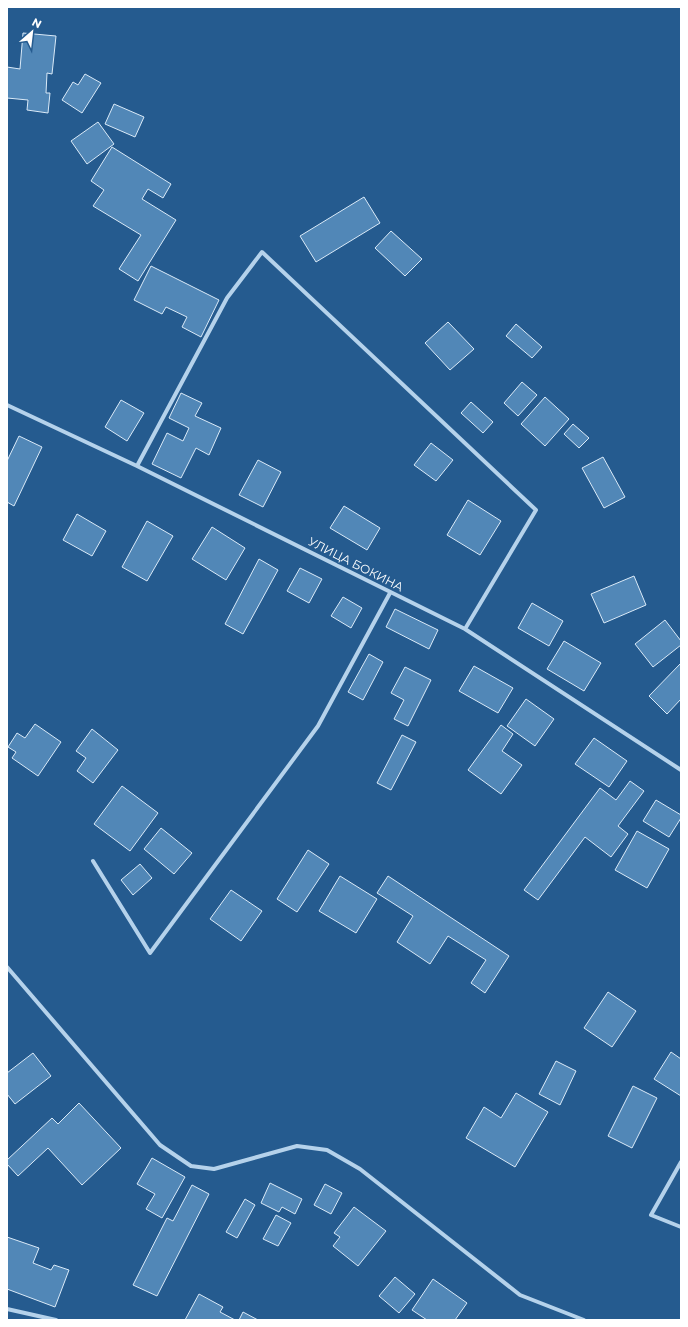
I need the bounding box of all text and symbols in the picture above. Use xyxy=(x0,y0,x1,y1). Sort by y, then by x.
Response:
north arrow xyxy=(12,12,52,52)
text: N xyxy=(29,15,44,31)
street label: УЛИЦА БОКИНА xyxy=(306,533,406,595)

